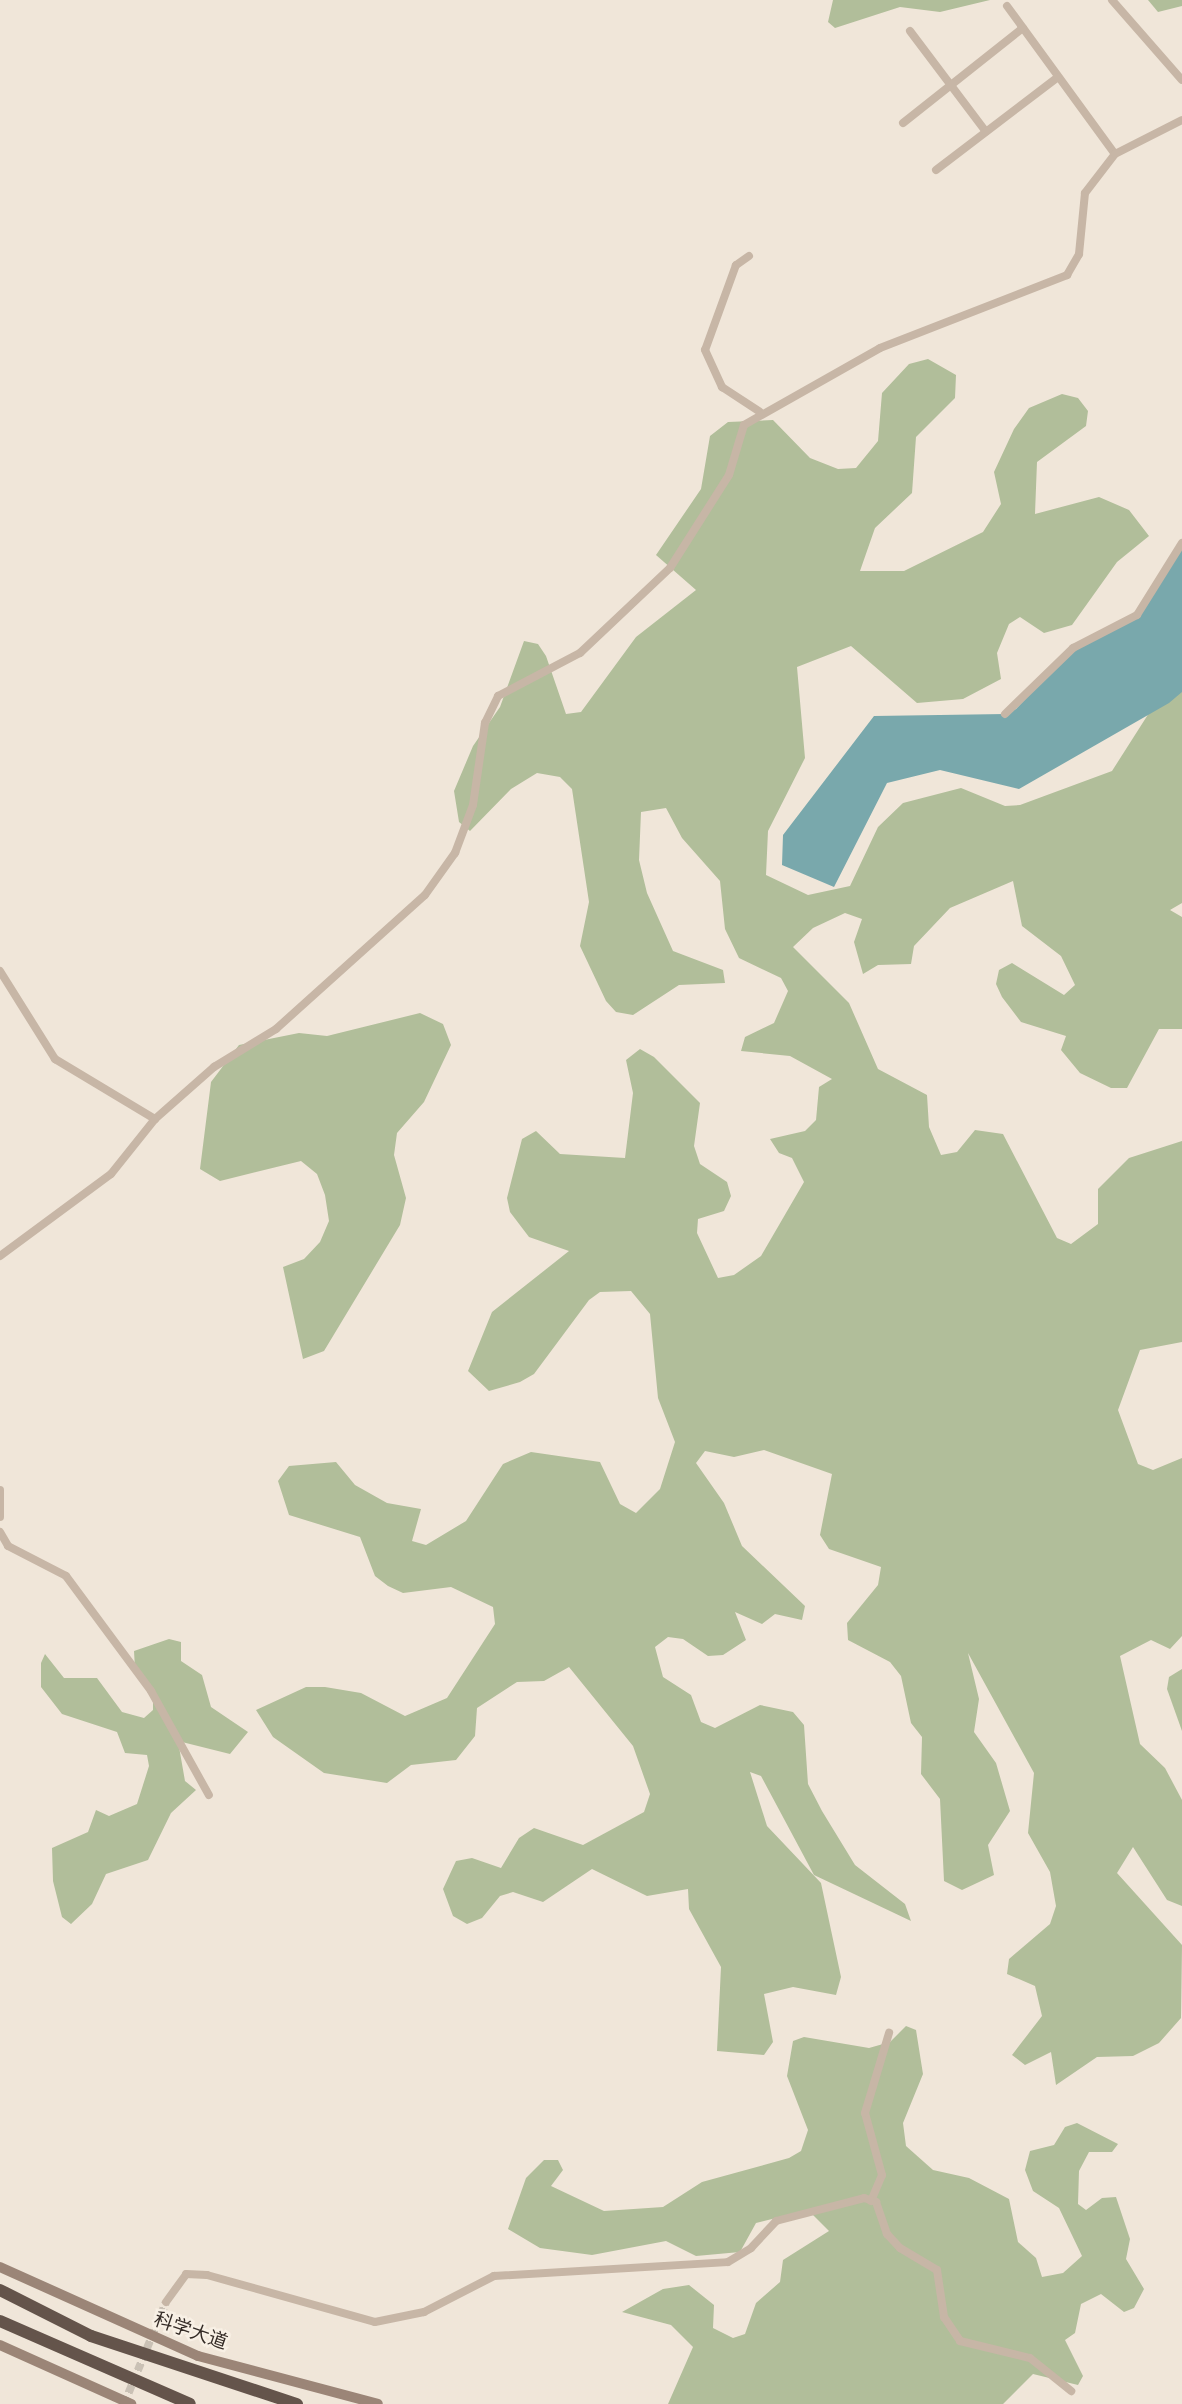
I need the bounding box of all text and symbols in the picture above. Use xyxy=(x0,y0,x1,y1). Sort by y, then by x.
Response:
street label: 科学大道 xyxy=(151,2307,231,2353)

